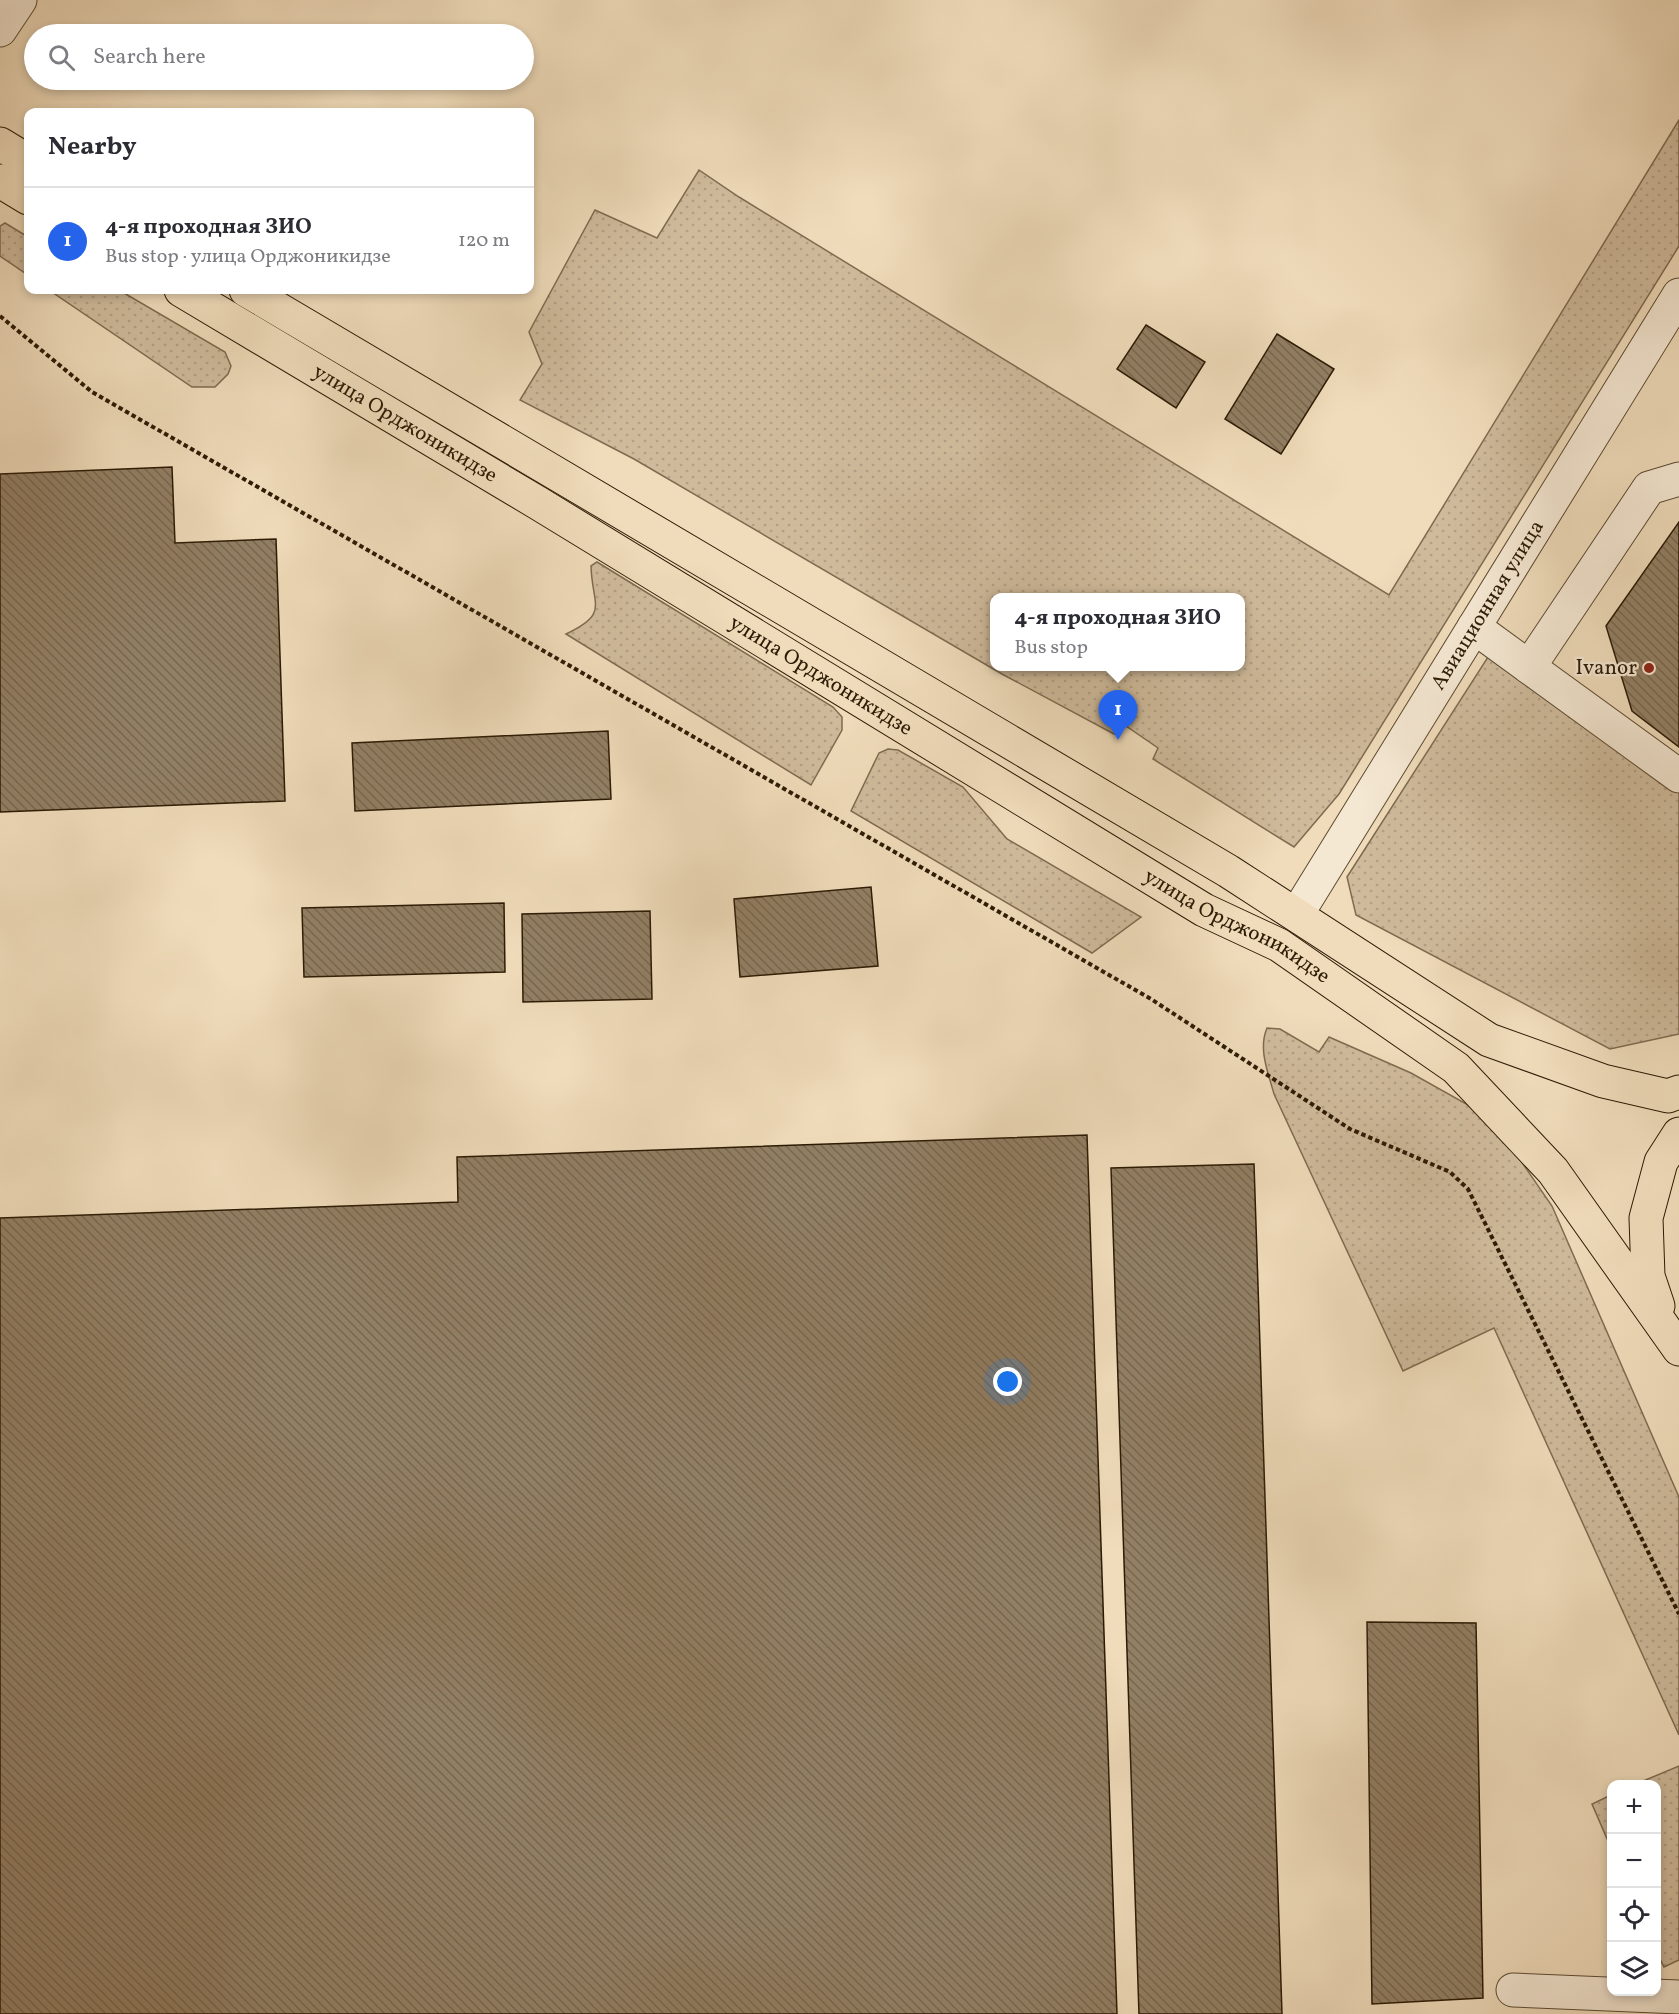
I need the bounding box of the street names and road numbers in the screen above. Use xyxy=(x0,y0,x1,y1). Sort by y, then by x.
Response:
street label: улица Орджоникидзе xyxy=(307,357,503,490)
street label: Авиационная улица xyxy=(1424,515,1551,696)
street label: улица Орджоникидзе xyxy=(723,609,918,743)
street label: улица Орджоникидзе xyxy=(1138,862,1336,991)

